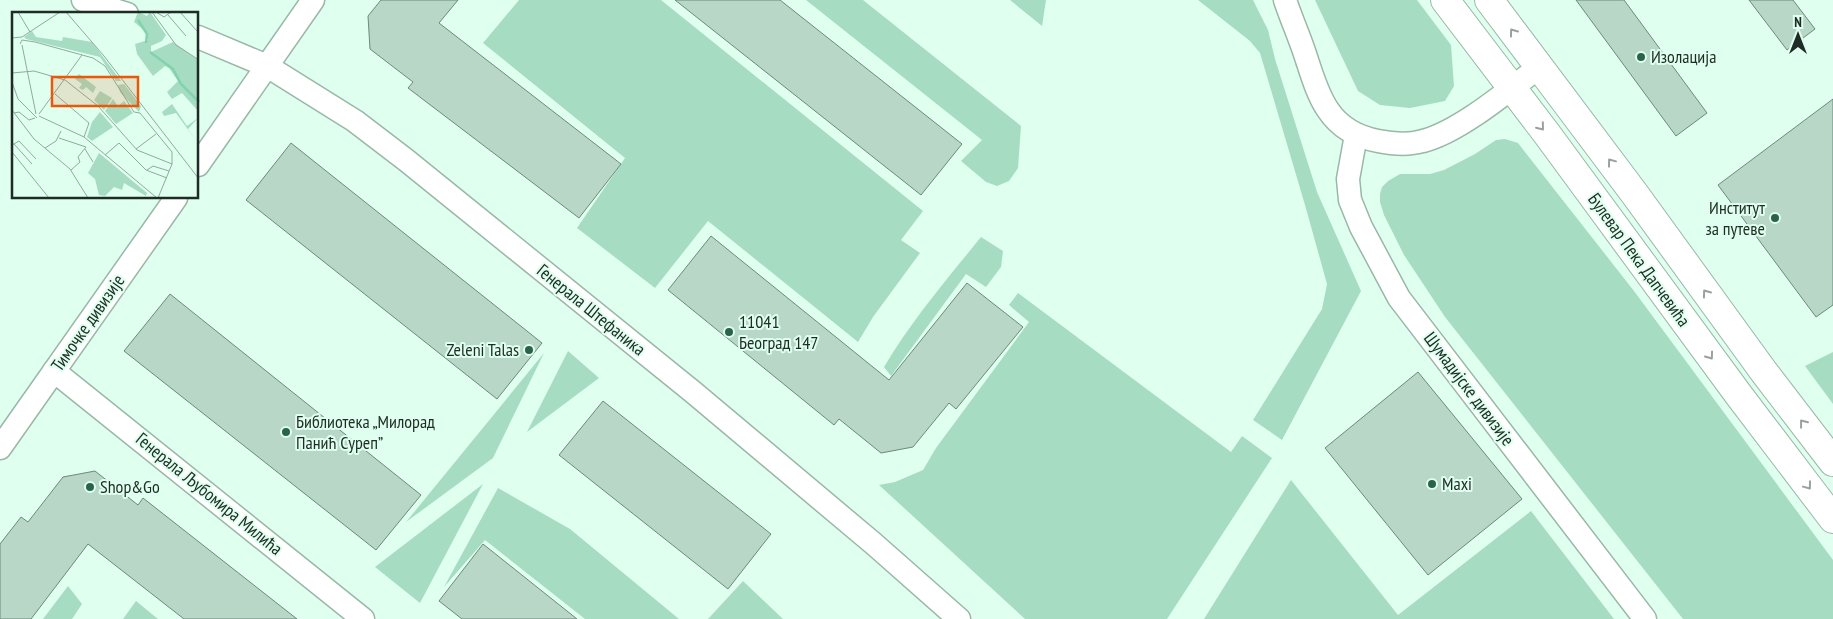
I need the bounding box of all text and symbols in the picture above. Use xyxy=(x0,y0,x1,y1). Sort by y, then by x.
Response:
north arrow xyxy=(1773,10,1823,60)
inset map xyxy=(12,12,199,199)
text: N xyxy=(1794,13,1802,31)
one-way arrow xyxy=(1510,28,1519,38)
place label: Изолација xyxy=(1651,45,1716,68)
marker: Изолација xyxy=(1635,51,1647,63)
one-way arrow xyxy=(1536,121,1544,130)
one-way arrow xyxy=(1608,159,1616,168)
street label: Булевар Пека Дапчевића xyxy=(1583,188,1696,331)
place label: Институт за путеве xyxy=(1705,196,1765,240)
marker: Институт за путеве xyxy=(1769,212,1781,224)
street label: Генерала Штефаника xyxy=(532,259,650,360)
street label: Тимочке дивизије xyxy=(46,270,129,376)
one-way arrow xyxy=(1704,290,1712,299)
place label: 11041 Београд 147 xyxy=(739,310,818,354)
marker: 11041 Београд 147 xyxy=(723,326,735,338)
street label: Шумадијске дивизије xyxy=(1419,327,1520,450)
place label: Zeleni Talas xyxy=(446,338,519,361)
marker: Zeleni Talas xyxy=(523,344,535,356)
one-way arrow xyxy=(1705,350,1713,359)
place label: Библиотека „Милорад Панић Суреп” xyxy=(296,410,435,454)
one-way arrow xyxy=(1801,420,1809,429)
marker: Библиотека „Милорад Панић Суреп” xyxy=(280,426,292,438)
street label: Генерала Љубомира Милића xyxy=(131,427,287,560)
place label: Maxi xyxy=(1442,472,1472,495)
place label: Shop&Go xyxy=(100,475,160,498)
marker: Maxi xyxy=(1426,478,1438,490)
one-way arrow xyxy=(1802,480,1811,490)
marker: Shop&Go xyxy=(84,481,96,493)

